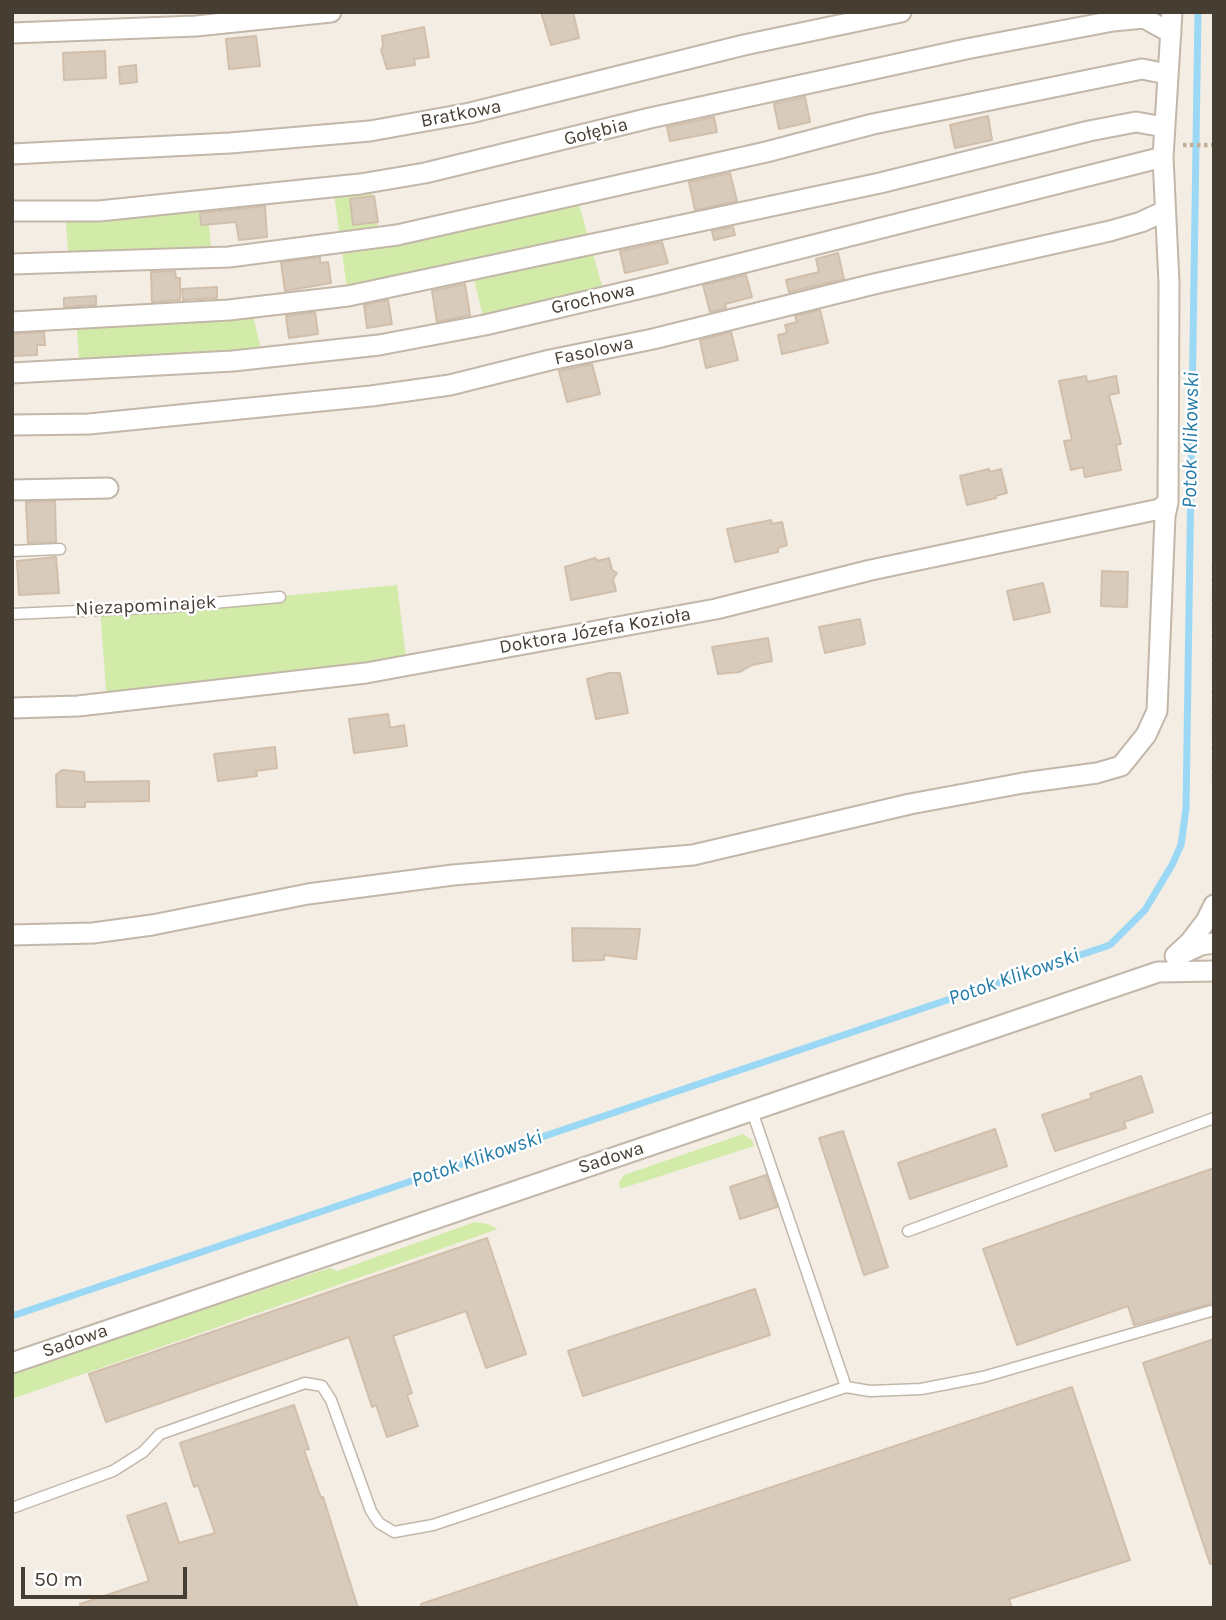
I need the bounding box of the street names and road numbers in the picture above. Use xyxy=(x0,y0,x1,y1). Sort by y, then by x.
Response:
street label: Bratkowa xyxy=(419,95,503,133)
street label: Gołębia xyxy=(562,113,630,151)
street label: Grochowa xyxy=(549,278,637,320)
street label: Fasolowa xyxy=(552,332,636,370)
street label: Niezapominajek xyxy=(75,591,217,621)
street label: Doktora Józefa Kozioła xyxy=(497,603,693,659)
street label: Sadowa xyxy=(575,1137,647,1179)
street label: Sadowa xyxy=(39,1319,111,1363)

